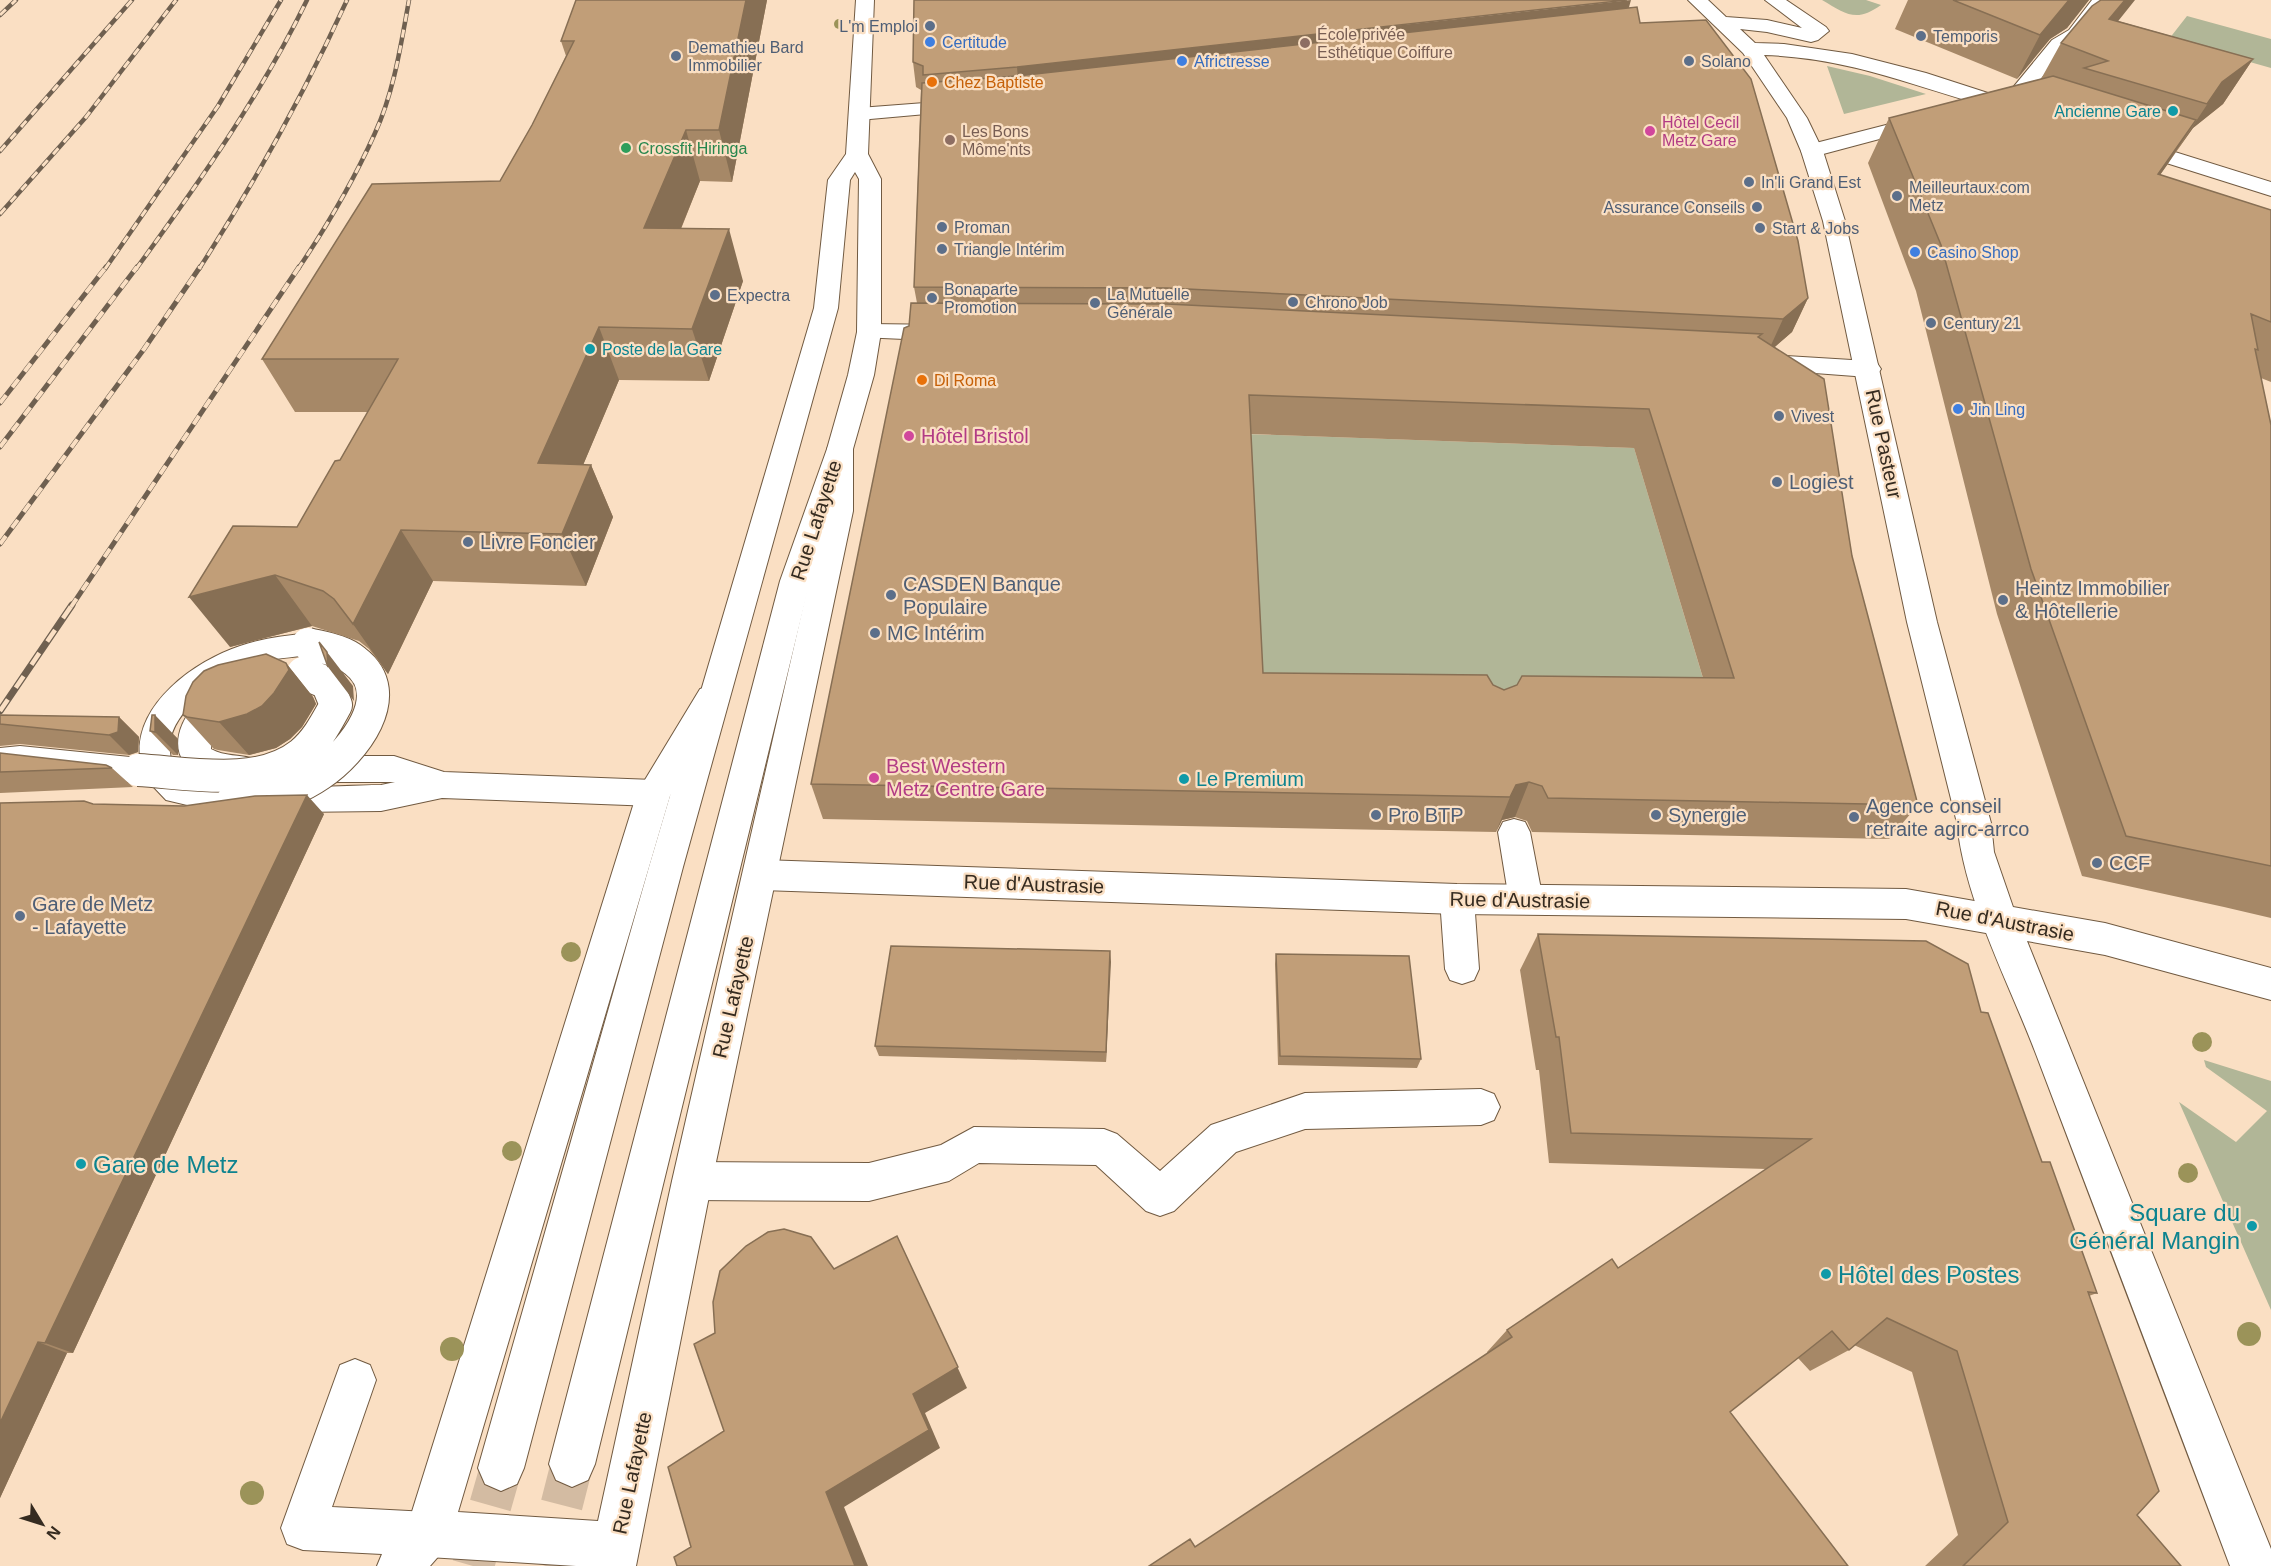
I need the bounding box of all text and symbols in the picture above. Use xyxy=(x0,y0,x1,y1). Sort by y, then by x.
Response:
place label: L'm Emploi xyxy=(839,18,918,35)
marker: L'm Emploi xyxy=(923,19,937,33)
place label: École privée Esthétique Coiffure xyxy=(1317,25,1453,61)
place label: Temporis xyxy=(1933,28,1998,45)
marker: Temporis xyxy=(1914,29,1928,43)
place label: Certitude xyxy=(942,34,1007,51)
marker: Certitude xyxy=(923,35,937,49)
marker: École privée Esthétique Coiffure xyxy=(1298,36,1312,50)
place label: Demathieu Bard Immobilier xyxy=(688,39,804,74)
marker: Demathieu Bard Immobilier xyxy=(669,49,683,63)
place label: Africtresse xyxy=(1194,53,1270,70)
place label: Solano xyxy=(1701,53,1751,70)
marker: Africtresse xyxy=(1175,54,1189,68)
marker: Solano xyxy=(1682,54,1696,68)
place label: Chez Baptiste xyxy=(944,74,1044,91)
marker: Chez Baptiste xyxy=(925,75,939,89)
place label: Ancienne Gare xyxy=(2054,103,2161,120)
marker: Ancienne Gare xyxy=(2166,104,2180,118)
place label: Hôtel Cecil Metz Gare xyxy=(1662,114,1739,149)
place label: Les Bons Môme'nts xyxy=(962,123,1031,158)
marker: Hôtel Cecil Metz Gare xyxy=(1643,124,1657,138)
marker: Les Bons Môme'nts xyxy=(943,133,957,147)
place label: Crossfit Hiringa xyxy=(638,140,747,157)
marker: Crossfit Hiringa xyxy=(619,141,633,155)
place label: In'li Grand Est xyxy=(1761,174,1862,191)
marker: In'li Grand Est xyxy=(1742,175,1756,189)
place label: Meilleurtaux.com Metz xyxy=(1909,179,2030,214)
marker: Meilleurtaux.com Metz xyxy=(1890,189,1904,203)
place label: Assurance Conseils xyxy=(1604,199,1745,216)
marker: Assurance Conseils xyxy=(1750,200,1764,214)
place label: Proman xyxy=(954,219,1010,236)
marker: Proman xyxy=(935,220,949,234)
place label: Start & Jobs xyxy=(1772,220,1859,237)
marker: Start & Jobs xyxy=(1753,221,1767,235)
place label: Triangle Intérim xyxy=(954,241,1065,258)
marker: Triangle Intérim xyxy=(935,242,949,256)
place label: Casino Shop xyxy=(1927,244,2019,261)
marker: Casino Shop xyxy=(1908,245,1922,259)
place label: Bonaparte Promotion xyxy=(944,281,1018,316)
place label: La Mutuelle Générale xyxy=(1107,286,1190,321)
place label: Expectra xyxy=(727,287,790,304)
marker: Expectra xyxy=(708,288,722,302)
marker: Bonaparte Promotion xyxy=(925,291,939,305)
place label: Chrono Job xyxy=(1305,294,1388,311)
marker: Chrono Job xyxy=(1286,295,1300,309)
marker: La Mutuelle Générale xyxy=(1088,296,1102,310)
place label: Century 21 xyxy=(1943,315,2021,332)
marker: Century 21 xyxy=(1924,316,1938,330)
place label: Poste de la Gare xyxy=(602,341,722,358)
marker: Poste de la Gare xyxy=(583,342,597,356)
place label: Di Roma xyxy=(934,372,996,389)
marker: Di Roma xyxy=(915,373,929,387)
street label: Rue Pasteur xyxy=(1862,387,1906,501)
place label: Jin Ling xyxy=(1970,401,2025,418)
marker: Jin Ling xyxy=(1951,402,1965,416)
place label: Vivest xyxy=(1791,408,1835,425)
marker: Vivest xyxy=(1772,409,1786,423)
place label: Hôtel Bristol xyxy=(921,425,1029,447)
marker: Hôtel Bristol xyxy=(902,429,916,443)
street label: Rue Lafayette xyxy=(786,457,846,583)
place label: Logiest xyxy=(1789,471,1854,493)
marker: Logiest xyxy=(1770,475,1784,489)
place label: Livre Foncier xyxy=(480,531,596,553)
marker: Livre Foncier xyxy=(461,535,475,549)
place label: CASDEN Banque Populaire xyxy=(903,573,1061,618)
place label: Heintz Immobilier & Hôtellerie xyxy=(2015,577,2170,622)
marker: CASDEN Banque Populaire xyxy=(884,588,898,602)
marker: Heintz Immobilier & Hôtellerie xyxy=(1996,593,2010,607)
place label: MC Intérim xyxy=(887,622,985,644)
marker: MC Intérim xyxy=(868,626,882,640)
place label: Best Western Metz Centre Gare xyxy=(886,755,1045,800)
place label: Le Premium xyxy=(1196,768,1304,790)
marker: Best Western Metz Centre Gare xyxy=(867,771,881,785)
marker: Le Premium xyxy=(1177,772,1191,786)
place label: Agence conseil retraite agirc-arrco xyxy=(1866,795,2029,840)
place label: Pro BTP xyxy=(1388,804,1464,826)
place label: Synergie xyxy=(1668,804,1747,826)
marker: Pro BTP xyxy=(1369,808,1383,822)
marker: Synergie xyxy=(1649,808,1663,822)
marker: Agence conseil retraite agirc-arrco xyxy=(1847,810,1861,824)
place label: CCF xyxy=(2109,852,2150,874)
marker: CCF xyxy=(2090,856,2104,870)
street label: Rue d'Austrasie xyxy=(963,871,1105,897)
street label: Rue d'Austrasie xyxy=(1450,888,1590,912)
place label: Gare de Metz - Lafayette xyxy=(32,893,153,938)
street label: Rue d'Austrasie xyxy=(1934,897,2076,945)
marker: Gare de Metz - Lafayette xyxy=(13,909,27,923)
street label: Rue Lafayette xyxy=(708,934,758,1060)
place label: Gare de Metz xyxy=(93,1151,238,1178)
marker: Gare de Metz xyxy=(74,1157,88,1171)
place label: Square du Général Mangin xyxy=(2069,1199,2240,1254)
marker: Square du Général Mangin xyxy=(2245,1219,2259,1233)
place label: Hôtel des Postes xyxy=(1838,1261,2019,1288)
marker: Hôtel des Postes xyxy=(1819,1267,1833,1281)
street label: Rue Lafayette xyxy=(608,1410,656,1536)
north arrow xyxy=(12,1494,72,1554)
text: N xyxy=(43,1523,64,1543)

